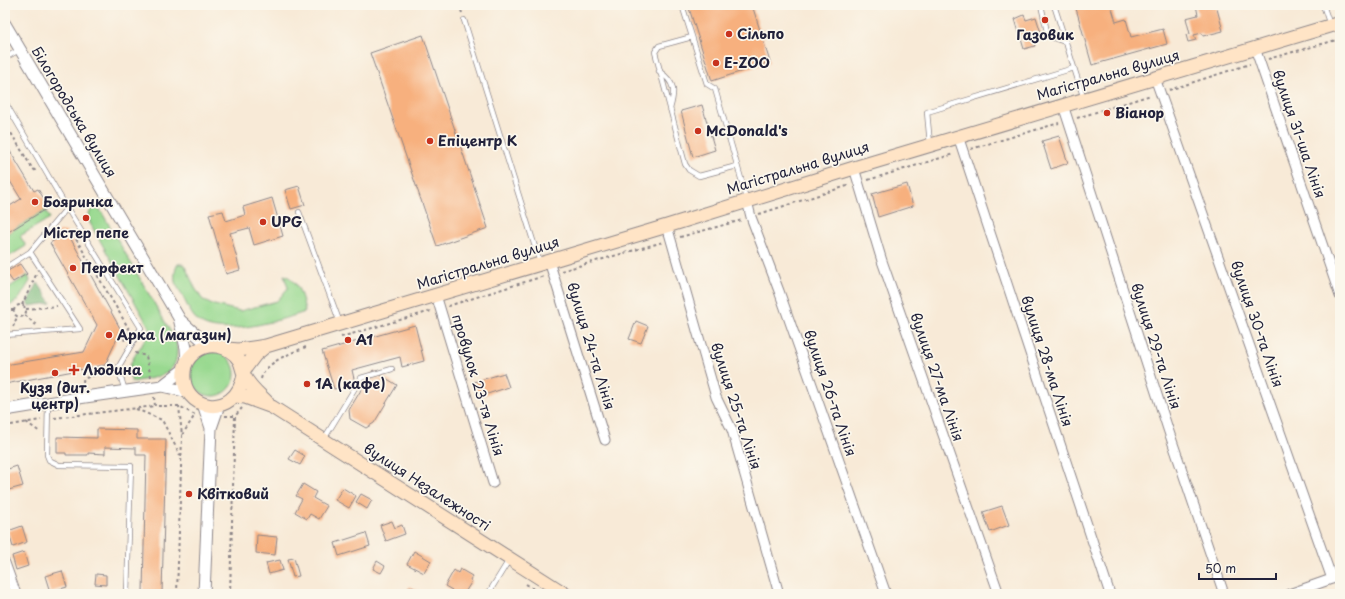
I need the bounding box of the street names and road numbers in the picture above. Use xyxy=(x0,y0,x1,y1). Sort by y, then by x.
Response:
street label: Білогородська вулиця xyxy=(27,42,122,181)
street label: Магістральна вулиця xyxy=(1034,44,1182,105)
street label: вулиця 31-ша Лінія xyxy=(1268,67,1331,201)
street label: Магістральна вулиця xyxy=(724,136,872,199)
street label: Магістральна вулиця xyxy=(414,231,562,294)
street label: вулиця 30-та Лінія xyxy=(1226,258,1289,390)
street label: вулиця 24-та Лінія xyxy=(562,280,621,412)
street label: вулиця 29-та Лінія xyxy=(1126,280,1187,412)
street label: вулиця 28-ма Лінія xyxy=(1016,293,1079,429)
street label: вулиця 27-ма Лінія xyxy=(906,310,969,444)
street label: провулок 23-тя Лінія xyxy=(447,311,510,458)
street label: вулиця 26-та Лінія xyxy=(799,327,862,459)
street label: вулиця 25-та Лінія xyxy=(706,340,767,472)
street label: вулиця Незалежності xyxy=(360,438,495,536)

